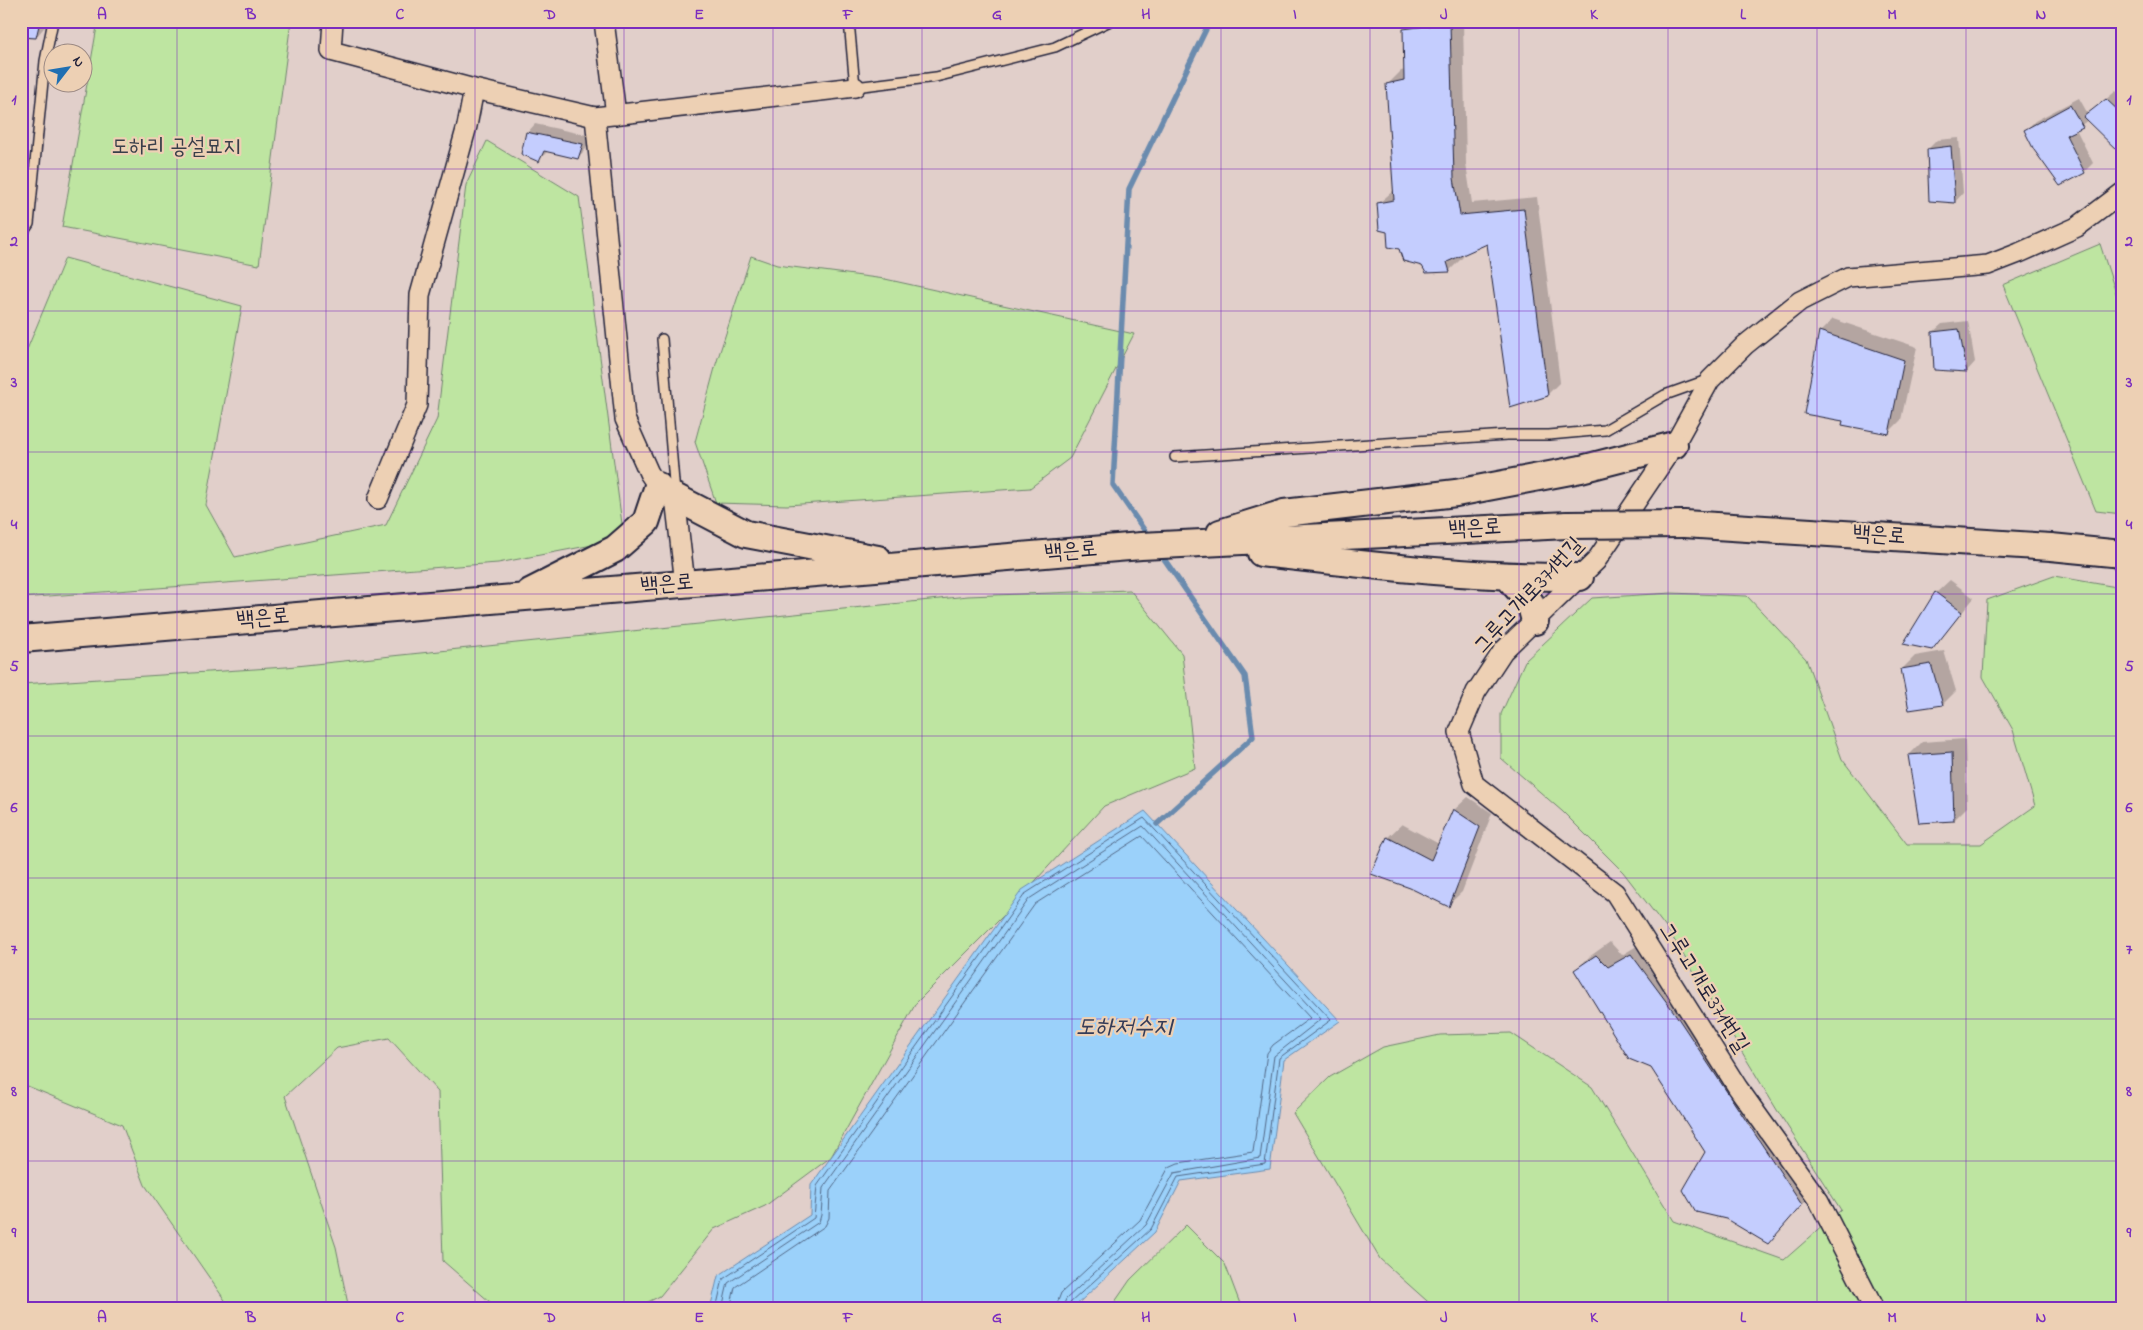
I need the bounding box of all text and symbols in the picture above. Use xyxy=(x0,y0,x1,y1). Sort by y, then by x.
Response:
text: A xyxy=(97,3,107,27)
text: B xyxy=(245,3,257,27)
text: C xyxy=(396,3,405,27)
text: D xyxy=(543,3,556,27)
text: E xyxy=(694,3,704,27)
text: F xyxy=(842,3,854,27)
text: G xyxy=(992,3,1002,27)
text: H xyxy=(1141,3,1151,27)
text: I xyxy=(1293,3,1297,27)
text: J xyxy=(1440,3,1448,27)
text: K xyxy=(1590,3,1599,27)
text: L xyxy=(1740,3,1747,27)
text: M xyxy=(1887,3,1897,27)
text: N xyxy=(2036,3,2047,27)
north arrow xyxy=(42,42,92,92)
text: N xyxy=(66,53,89,72)
text: 1 xyxy=(11,88,17,112)
text: 1 xyxy=(2126,88,2132,112)
park label: 도하리 공설묘지 xyxy=(111,132,241,164)
text: 2 xyxy=(9,230,18,254)
text: 2 xyxy=(2124,230,2133,254)
text: 3 xyxy=(10,371,18,395)
text: 3 xyxy=(2125,371,2133,395)
street label: 백은로 xyxy=(1448,512,1502,546)
text: 4 xyxy=(10,513,18,537)
text: 4 xyxy=(2125,513,2133,537)
street label: 백은로 xyxy=(1851,518,1907,554)
street label: 그루고개로371번길 xyxy=(1466,530,1592,661)
street label: 백은로 xyxy=(1043,534,1099,570)
street label: 백은로 xyxy=(639,567,695,603)
street label: 백은로 xyxy=(235,601,291,637)
text: 5 xyxy=(9,655,19,679)
text: 5 xyxy=(2124,655,2134,679)
text: 6 xyxy=(9,796,18,820)
text: 6 xyxy=(2124,796,2133,820)
street label: 그루고개로371번길 xyxy=(1650,916,1756,1060)
text: 7 xyxy=(11,938,18,962)
text: 7 xyxy=(2126,938,2133,962)
water label: 도하저수지 xyxy=(1076,1011,1175,1046)
text: 8 xyxy=(10,1080,17,1104)
text: 8 xyxy=(2125,1080,2132,1104)
text: 9 xyxy=(11,1221,17,1245)
text: 9 xyxy=(2126,1221,2132,1245)
text: A xyxy=(97,1306,107,1330)
text: B xyxy=(245,1306,257,1330)
text: C xyxy=(396,1306,405,1330)
text: D xyxy=(543,1306,556,1330)
text: E xyxy=(694,1306,704,1330)
text: F xyxy=(842,1306,854,1330)
text: G xyxy=(992,1306,1002,1330)
text: H xyxy=(1141,1306,1151,1330)
text: I xyxy=(1293,1306,1297,1330)
text: J xyxy=(1440,1306,1448,1330)
text: K xyxy=(1590,1306,1599,1330)
text: L xyxy=(1740,1306,1747,1330)
text: M xyxy=(1887,1306,1897,1330)
text: N xyxy=(2036,1306,2047,1330)

